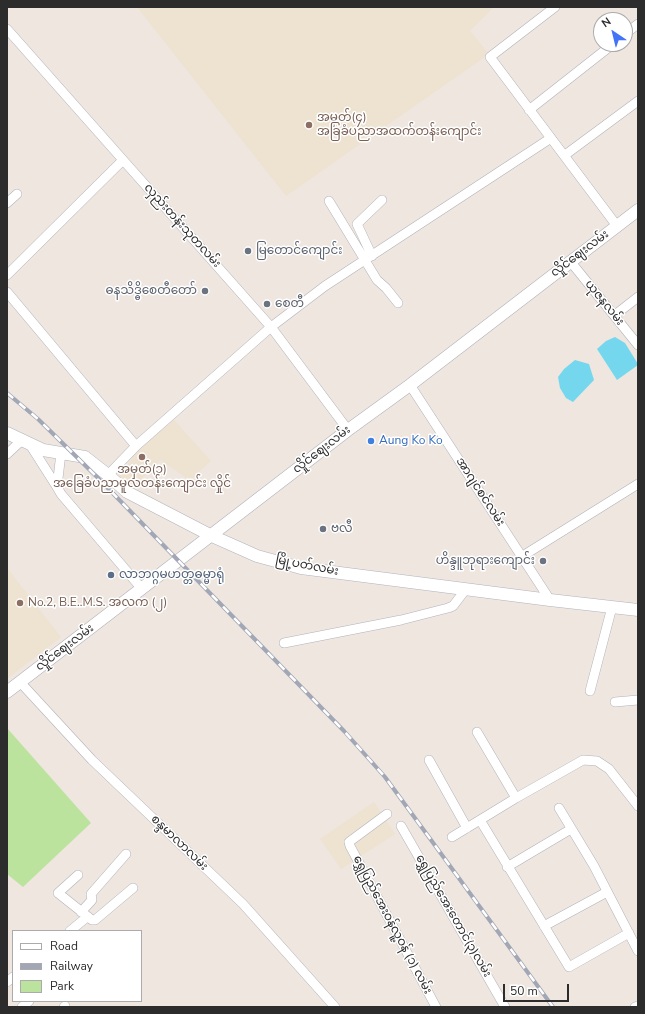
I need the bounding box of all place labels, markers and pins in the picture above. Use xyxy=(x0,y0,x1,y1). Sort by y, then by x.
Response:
place label: အမှတ်(၄) အခြခံပညာအထက်တန်းကျောင်း xyxy=(317,111,481,139)
marker: အမှတ်(၄) အခြခံပညာအထက်တန်းကျောင်း xyxy=(304,120,314,130)
place label: မြတောင်ကျောင်း xyxy=(256,244,342,258)
marker: မြတောင်ကျောင်း xyxy=(243,246,253,256)
place label: ဓနသိဒ္ဓိစေတီတော် xyxy=(106,284,197,298)
marker: ဓနသိဒ္ဓိစေတီတော် xyxy=(200,286,210,296)
place label: စေတီ xyxy=(275,297,304,311)
marker: စေတီ xyxy=(262,299,272,309)
place label: Aung Ko Ko xyxy=(379,434,443,448)
marker: Aung Ko Ko xyxy=(366,436,376,446)
marker: အမှတ်(၁) အခြေခံပညာမူလတန်းကျောင်း လှိုင် xyxy=(137,452,147,462)
place label: အမှတ်(၁) အခြေခံပညာမူလတန်းကျောင်း လှိုင် xyxy=(53,463,231,491)
place label: ဗလီ xyxy=(331,522,353,536)
marker: ဗလီ xyxy=(318,524,328,534)
place label: ဟိန္ဒူဘုရားကျောင်း xyxy=(436,554,535,568)
marker: ဟိန္ဒူဘုရားကျောင်း xyxy=(538,556,548,566)
place label: လာဘဂ္ဂမဟတ္တဓမ္မာရုံ xyxy=(119,568,224,582)
marker: လာဘဂ္ဂမဟတ္တဓမ္မာရုံ xyxy=(106,570,116,580)
place label: No.2, B.E..M.S. အလက (၂) xyxy=(28,596,167,610)
marker: No.2, B.E..M.S. အလက (၂) xyxy=(15,598,25,608)

